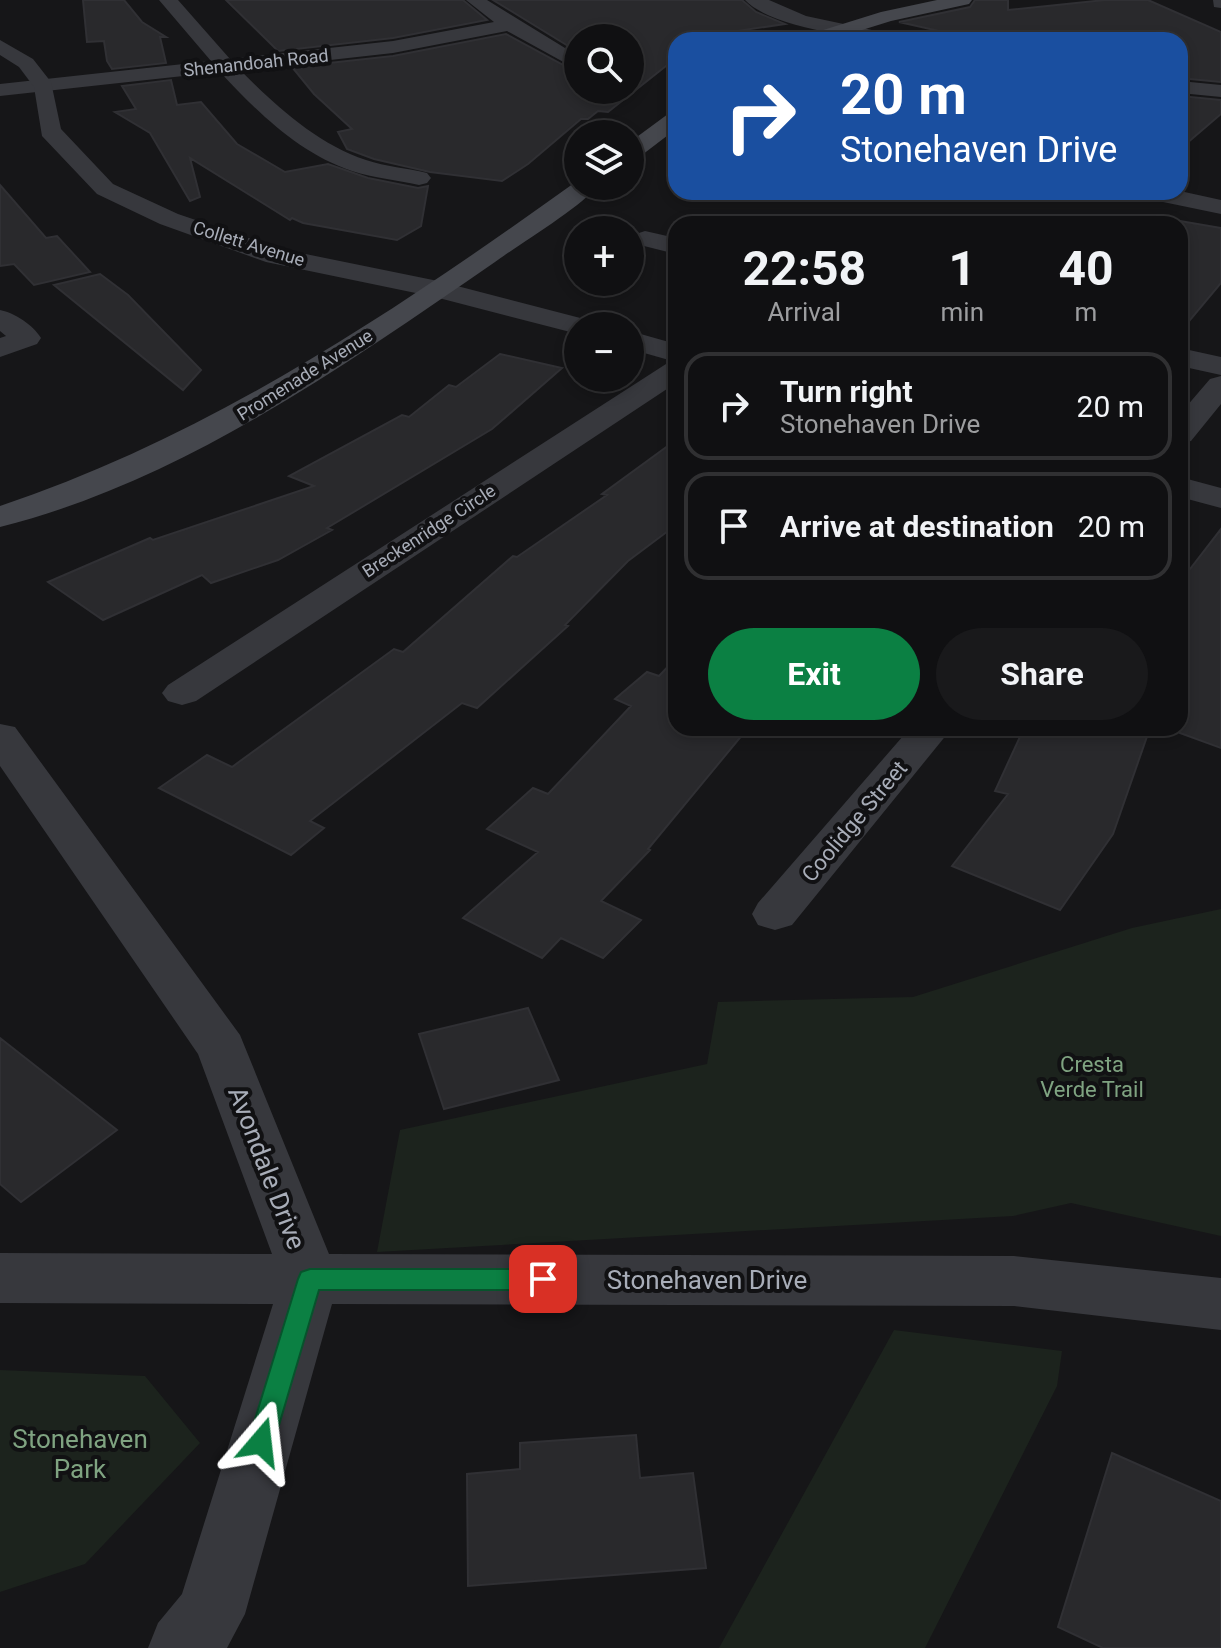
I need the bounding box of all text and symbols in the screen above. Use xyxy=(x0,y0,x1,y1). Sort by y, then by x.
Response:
map controls xyxy=(564,24,644,392)
button: search xyxy=(564,24,644,104)
street label: Shenandoah Road xyxy=(182,44,330,81)
text: 20 m xyxy=(840,62,967,128)
icon: right xyxy=(708,64,812,168)
button: layers xyxy=(564,120,644,200)
text: Stonehaven Drive xyxy=(840,129,1117,171)
button: + xyxy=(564,216,644,296)
street label: Collett Avenue xyxy=(191,217,307,270)
text: 22:58 xyxy=(742,240,866,297)
text: 1 xyxy=(949,240,976,297)
text: 40 xyxy=(1058,240,1114,297)
text: Arrival xyxy=(767,297,841,327)
text: min xyxy=(941,297,984,327)
text: m xyxy=(1075,297,1097,327)
button: − xyxy=(564,312,644,392)
street label: Promenade Avenue xyxy=(233,324,376,425)
text: Turn right xyxy=(780,374,913,409)
icon: right xyxy=(712,384,756,428)
text: 20 m xyxy=(1077,389,1144,424)
text: Stonehaven Drive xyxy=(780,409,980,439)
street label: Breckenridge Circle xyxy=(358,480,499,582)
icon: arrive xyxy=(712,504,756,548)
text: Arrive at destination xyxy=(780,509,1054,544)
text: 20 m xyxy=(1078,509,1145,544)
button: Exit xyxy=(708,628,920,720)
button: Share xyxy=(936,628,1148,720)
street label: Coolidge Street xyxy=(797,756,912,887)
park label: Cresta Verde Trail xyxy=(1040,1052,1144,1102)
street label: Avondale Drive xyxy=(222,1082,312,1254)
pin xyxy=(509,1245,577,1313)
icon: arrive xyxy=(521,1257,565,1301)
street label: Stonehaven Drive xyxy=(607,1265,807,1295)
position arrow xyxy=(219,1400,303,1484)
park label: Stonehaven Park xyxy=(12,1424,148,1484)

